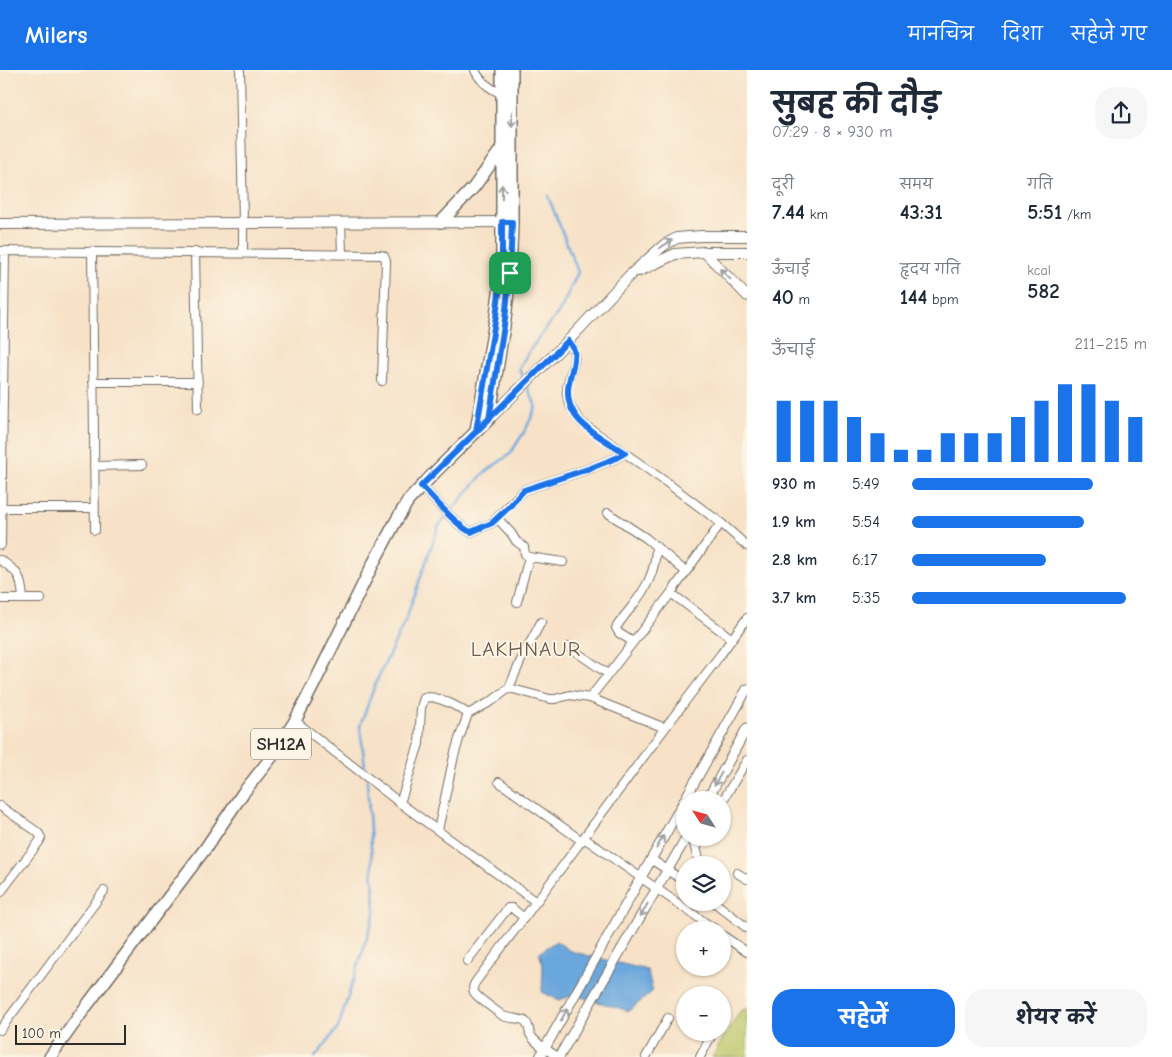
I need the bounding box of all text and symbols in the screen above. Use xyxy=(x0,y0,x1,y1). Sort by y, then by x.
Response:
text: Milers xyxy=(25,21,88,49)
text: मानचित्र xyxy=(908,24,974,45)
text: दिशा xyxy=(1002,24,1043,45)
text: सहेजे गए xyxy=(1071,24,1147,45)
button: share xyxy=(1095,87,1147,139)
text: सुबह की दौड़ xyxy=(772,88,940,120)
one-way arrow xyxy=(507,110,517,126)
text: 07:29 · 8 × 930 m xyxy=(772,123,892,141)
text: दूरी xyxy=(772,176,794,193)
text: समय xyxy=(900,176,933,193)
text: गति xyxy=(1027,176,1053,193)
one-way arrow xyxy=(497,184,507,200)
text: 7.44 xyxy=(772,200,805,224)
text: 43:31 xyxy=(900,200,943,224)
text: 5:51 xyxy=(1027,200,1062,224)
text: km xyxy=(805,206,828,223)
text: /km xyxy=(1062,206,1091,223)
one-way arrow xyxy=(659,239,673,250)
pin xyxy=(489,252,531,294)
icon: arrive xyxy=(496,259,524,287)
text: ऊँचाई xyxy=(772,261,810,278)
text: हृदय गति xyxy=(900,261,960,278)
text: kcal xyxy=(1027,262,1051,279)
one-way arrow xyxy=(719,268,732,280)
text: 582 xyxy=(1027,279,1060,303)
text: 40 xyxy=(772,285,794,309)
text: 144 xyxy=(900,285,927,309)
text: m xyxy=(794,291,810,308)
text: bpm xyxy=(927,291,959,308)
text: 211–215 m xyxy=(1074,335,1147,353)
text: ऊँचाई xyxy=(772,341,815,359)
text: 930 m xyxy=(772,475,816,493)
text: 5:49 xyxy=(852,475,880,493)
text: 1.9 km xyxy=(772,513,816,531)
text: 5:54 xyxy=(852,513,880,531)
text: 2.8 km xyxy=(772,551,817,569)
text: 6:17 xyxy=(852,551,877,569)
text: 3.7 km xyxy=(772,589,816,607)
text: 5:35 xyxy=(852,589,880,607)
district label: LAKHNAUR xyxy=(471,637,581,661)
road number: SH12A xyxy=(251,729,311,760)
one-way arrow xyxy=(713,772,723,786)
north arrow xyxy=(676,791,731,846)
map controls xyxy=(676,791,731,1041)
one-way arrow xyxy=(656,836,666,850)
button: layers xyxy=(676,856,731,911)
one-way arrow xyxy=(639,902,648,917)
button: + xyxy=(676,921,731,976)
button: − xyxy=(676,986,731,1041)
button: सहेजें xyxy=(772,989,955,1047)
button: शेयर करें xyxy=(965,989,1147,1047)
one-way arrow xyxy=(559,1007,569,1022)
scale bar xyxy=(15,1022,126,1045)
text: 100 m xyxy=(22,1025,61,1042)

